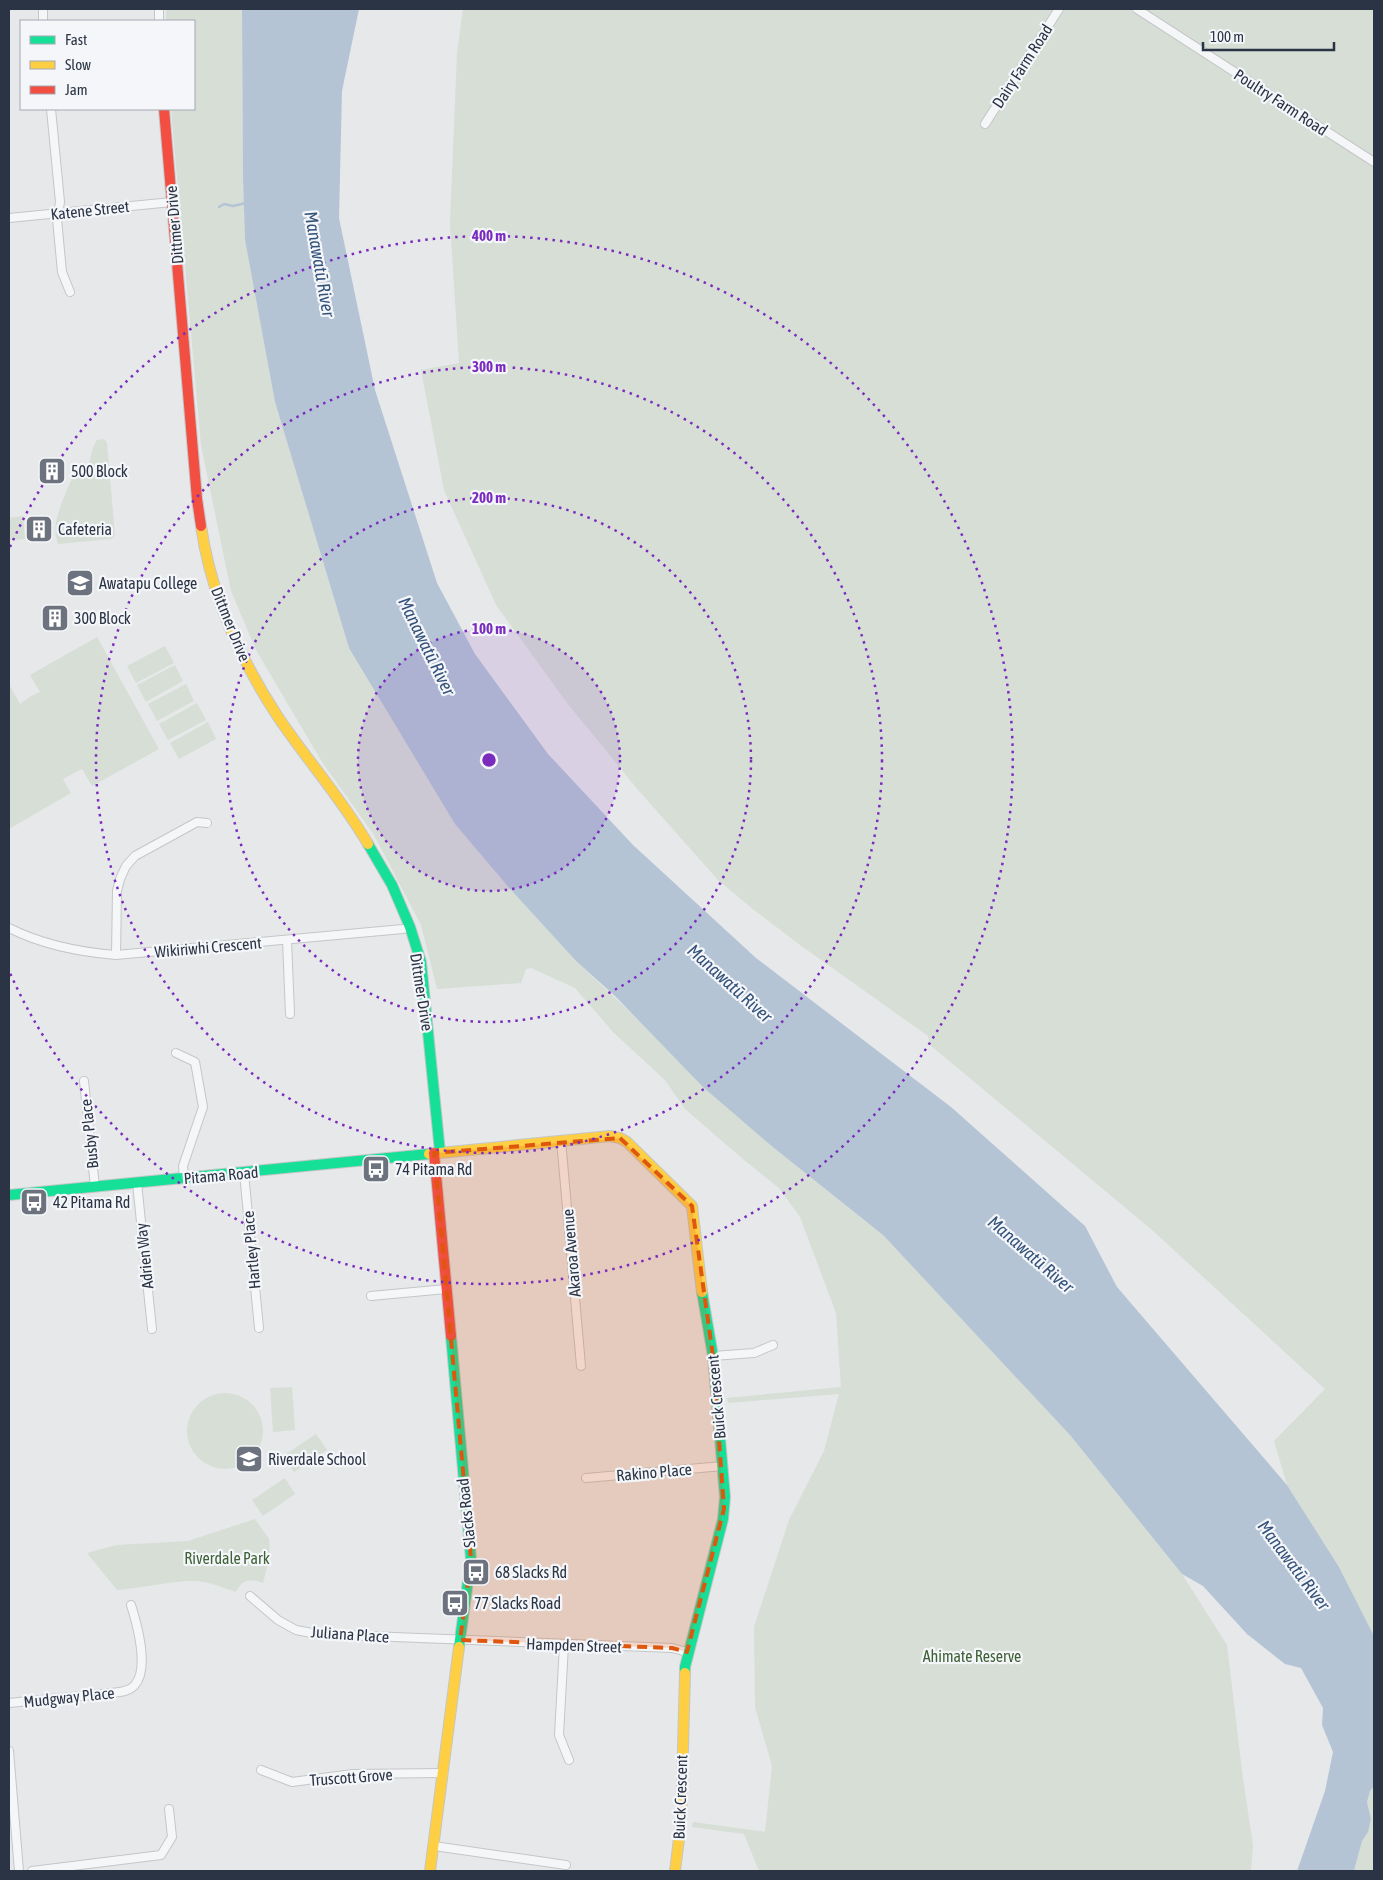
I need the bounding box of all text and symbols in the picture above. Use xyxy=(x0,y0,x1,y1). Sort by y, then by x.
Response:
legend xyxy=(20,20,195,110)
scale bar xyxy=(1203,20,1334,52)
street label: Dairy Farm Road xyxy=(988,21,1057,112)
text: 100 m xyxy=(1210,28,1244,45)
text: Fast xyxy=(65,31,87,48)
text: Slow xyxy=(65,56,91,73)
street label: Poultry Farm Road xyxy=(1230,65,1331,140)
text: Jam xyxy=(65,81,88,98)
street label: Dittmer Drive xyxy=(162,185,186,265)
street label: Katene Street xyxy=(50,197,131,223)
water label: Manawatū River xyxy=(300,210,340,319)
text: 400 m xyxy=(471,227,506,244)
text: 300 m xyxy=(472,358,506,375)
building icon: 500 Block xyxy=(37,456,67,486)
place label: 500 Block xyxy=(71,462,128,480)
text: 200 m xyxy=(472,489,506,506)
building icon: Cafeteria xyxy=(24,514,54,544)
place label: Cafeteria xyxy=(58,520,112,538)
school or university icon: Awatapu College xyxy=(65,568,95,598)
place label: Awatapu College xyxy=(99,574,197,593)
street label: Dittmer Drive xyxy=(208,584,254,664)
water label: Manawatū River xyxy=(394,593,460,699)
building icon: 300 Block xyxy=(40,603,70,633)
place label: 300 Block xyxy=(74,609,131,627)
text: 100 m xyxy=(472,620,506,637)
centre of rings xyxy=(480,751,498,769)
street label: Wikiriwhi Crescent xyxy=(154,933,263,961)
water label: Manawatū River xyxy=(683,940,777,1027)
street label: Dittmer Drive xyxy=(407,952,437,1032)
street label: Busby Place xyxy=(76,1098,103,1170)
bus stop icon: 74 Pitama Rd xyxy=(361,1154,391,1184)
place label: 74 Pitama Rd xyxy=(395,1160,472,1178)
street label: Pitama Road xyxy=(183,1163,259,1187)
bus stop icon: 42 Pitama Rd xyxy=(19,1187,49,1217)
place label: 42 Pitama Rd xyxy=(53,1193,130,1211)
street label: Akaroa Avenue xyxy=(558,1208,584,1298)
street label: Hartley Place xyxy=(239,1210,264,1290)
water label: Manawatū River xyxy=(984,1211,1079,1297)
street label: Adrien Way xyxy=(132,1222,157,1290)
street label: Buick Crescent xyxy=(703,1354,729,1440)
school or university icon: Riverdale School xyxy=(234,1444,264,1474)
place label: Riverdale School xyxy=(268,1450,367,1468)
street label: Rakino Place xyxy=(615,1460,693,1484)
street label: Slacks Road xyxy=(453,1477,479,1549)
water label: Manawatū River xyxy=(1254,1516,1335,1614)
park label: Riverdale Park xyxy=(184,1549,270,1567)
bus stop icon: 68 Slacks Rd xyxy=(461,1557,491,1587)
place label: 68 Slacks Rd xyxy=(495,1563,567,1581)
bus stop icon: 77 Slacks Road xyxy=(440,1588,470,1618)
place label: 77 Slacks Road xyxy=(474,1594,561,1612)
street label: Juliana Place xyxy=(310,1622,390,1646)
street label: Hampden Street xyxy=(526,1634,623,1657)
park label: Ahimate Reserve xyxy=(923,1647,1021,1665)
street label: Mudgway Place xyxy=(23,1683,115,1712)
street label: Buick Crescent xyxy=(670,1754,690,1840)
street label: Truscott Grove xyxy=(309,1765,393,1789)

